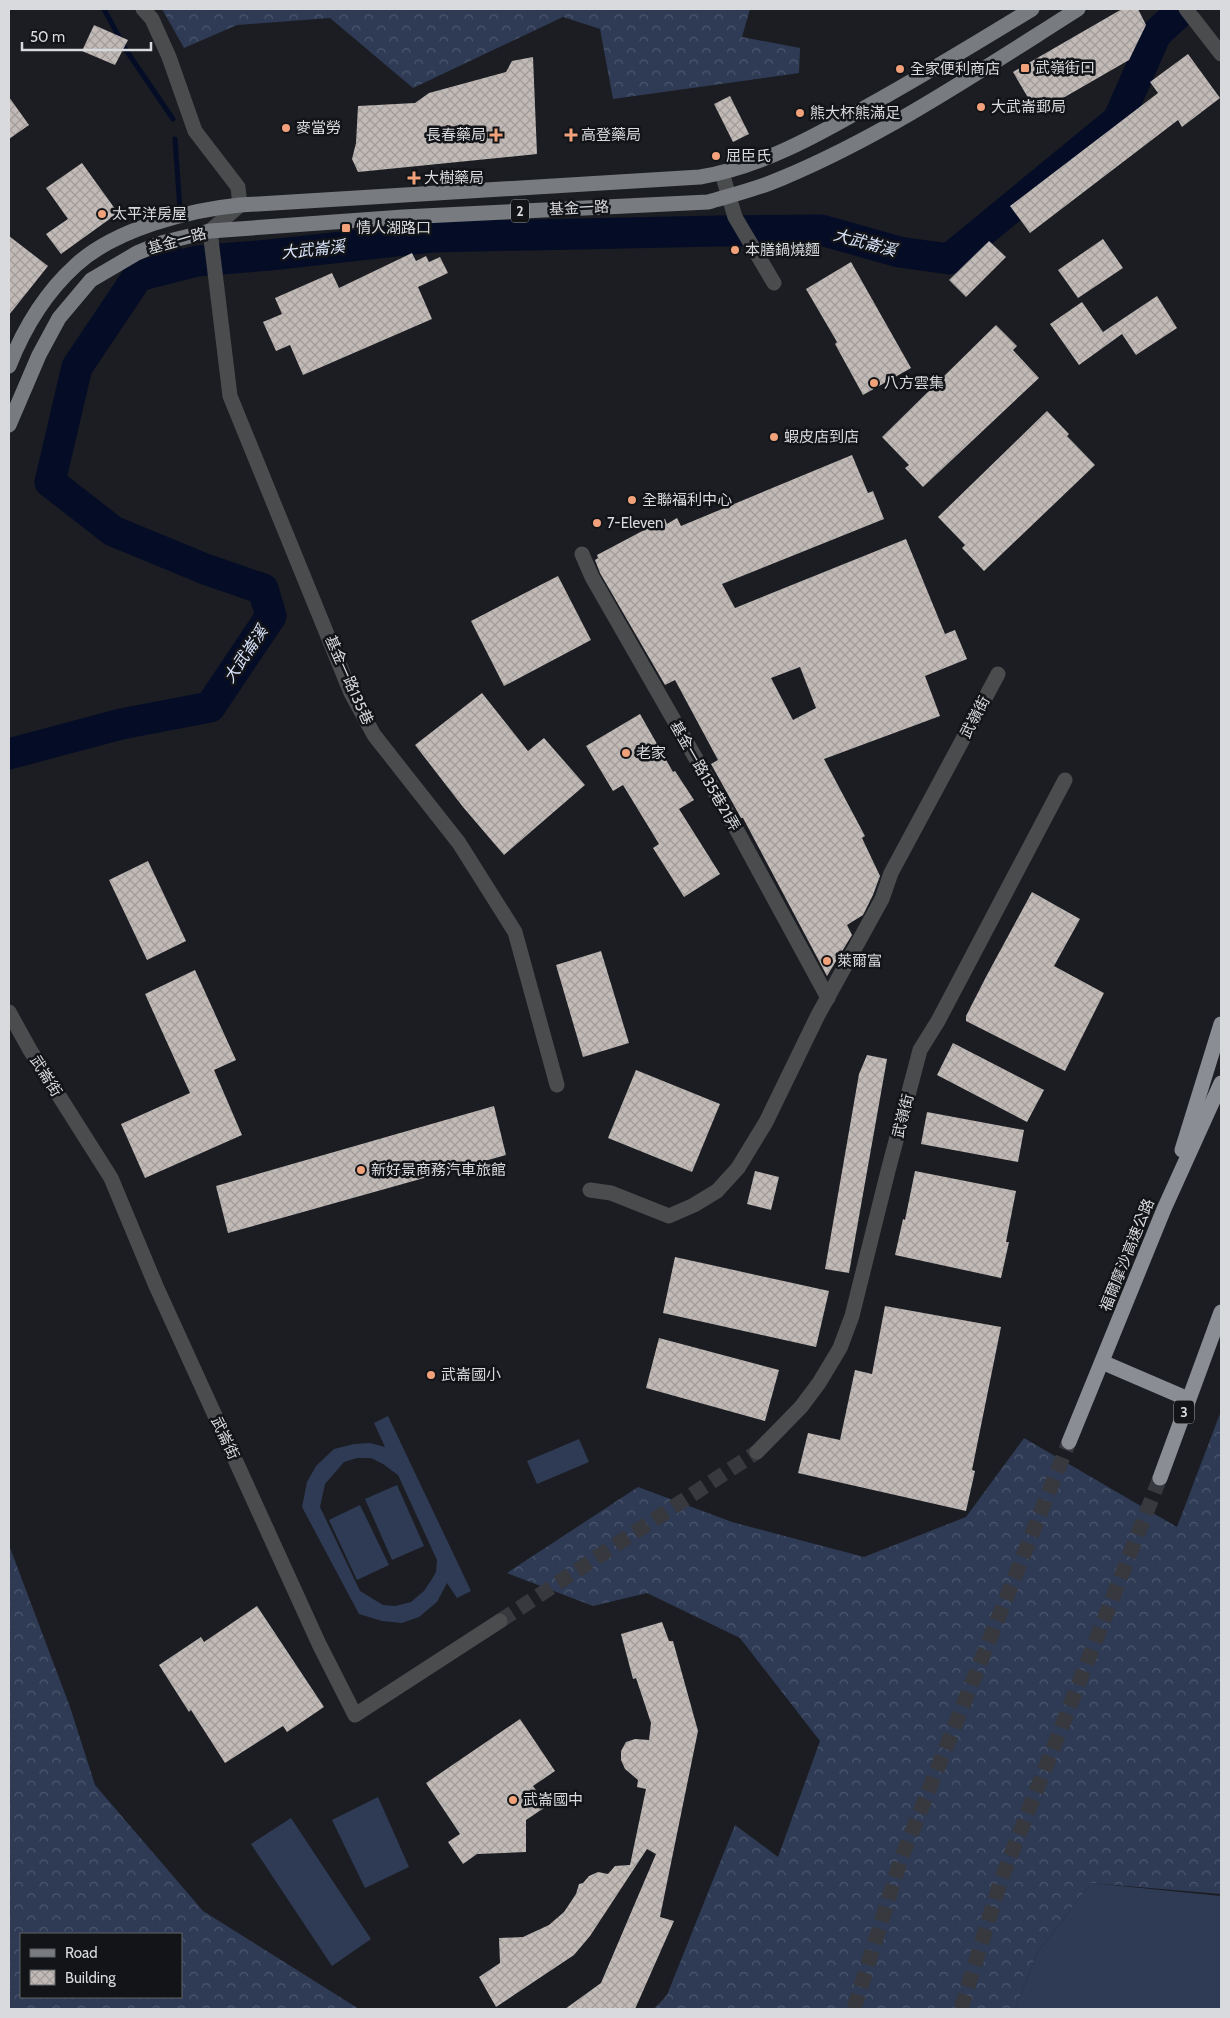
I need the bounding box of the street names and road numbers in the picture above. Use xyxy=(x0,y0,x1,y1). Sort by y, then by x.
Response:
street label: 基金一路 xyxy=(549,197,609,219)
road number: 2 xyxy=(511,200,529,222)
street label: 基金一路 xyxy=(146,224,208,258)
street label: 基金一路135巷 xyxy=(321,632,377,728)
street label: 武嶺街 xyxy=(956,693,994,741)
street label: 基金一路135巷21弄 xyxy=(666,718,744,834)
street label: 武崙街 xyxy=(26,1052,66,1100)
street label: 武嶺街 xyxy=(889,1092,917,1140)
street label: 福爾摩沙高速公路 xyxy=(1096,1196,1158,1314)
road number: 3 xyxy=(1174,1400,1194,1424)
street label: 武崙街 xyxy=(207,1414,243,1462)

